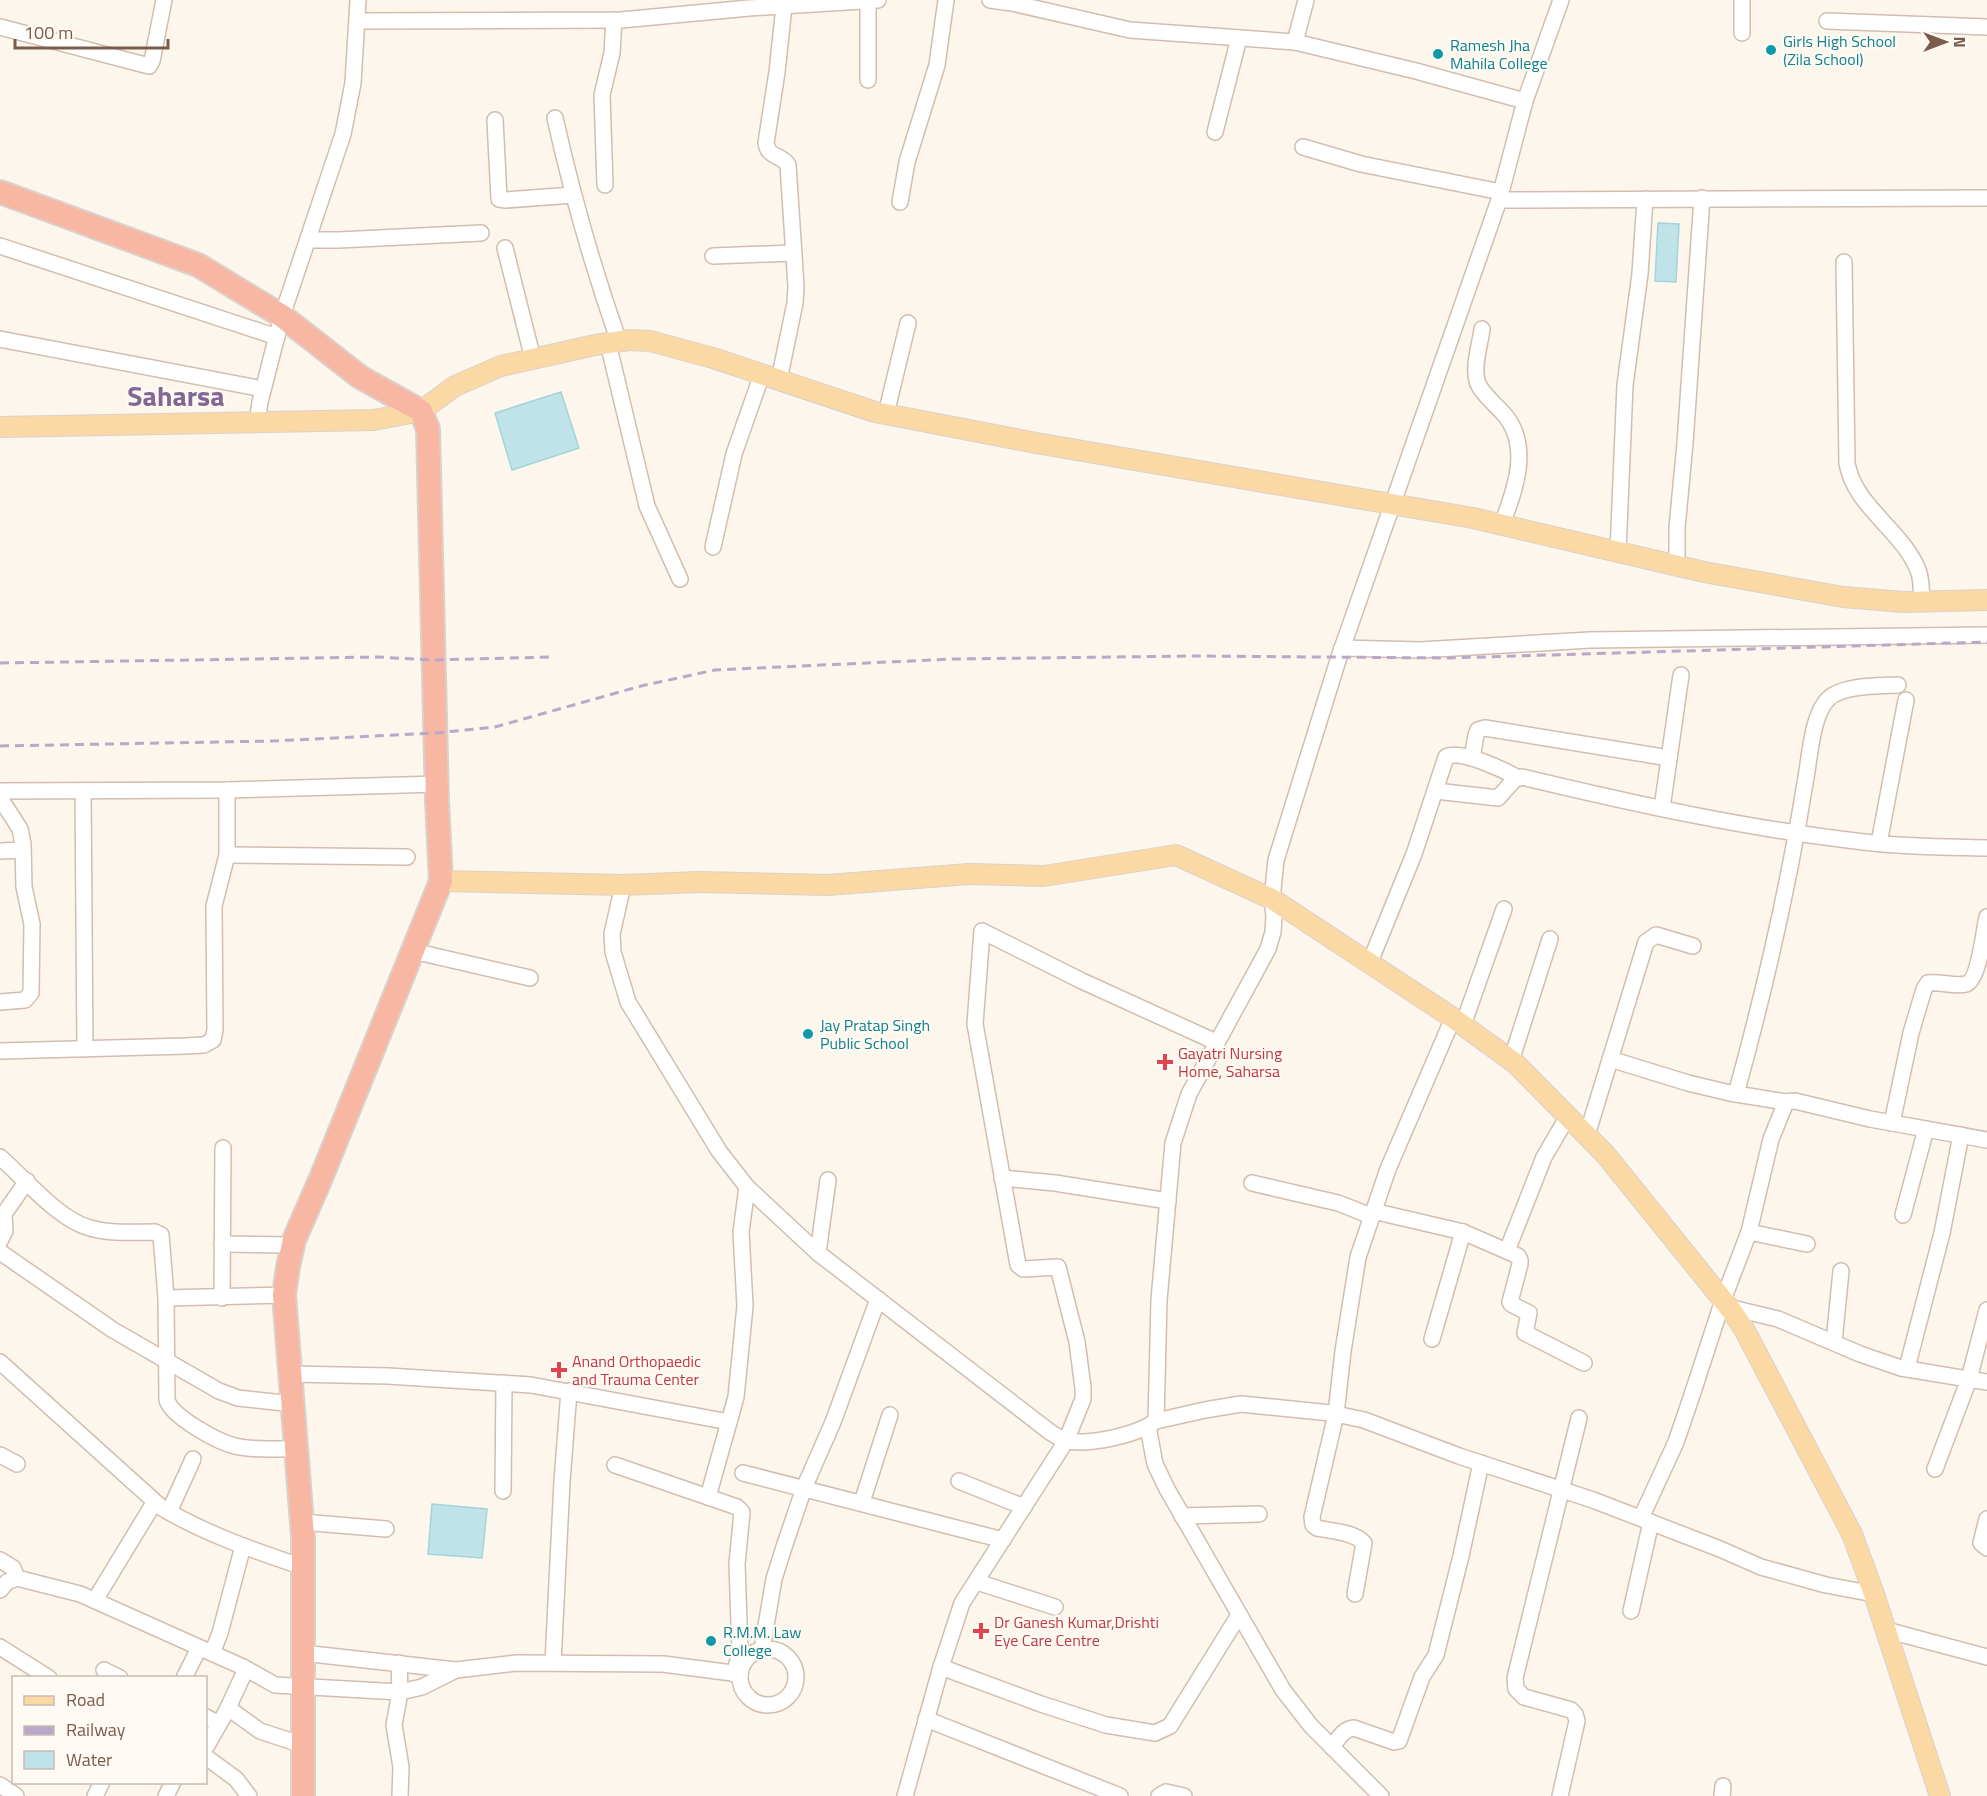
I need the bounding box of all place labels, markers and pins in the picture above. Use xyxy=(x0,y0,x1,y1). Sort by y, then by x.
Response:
place label: Girls High School (Zila School) xyxy=(1783,29,1896,71)
place label: Ramesh Jha Mahila College xyxy=(1450,33,1548,75)
marker: Girls High School (Zila School) xyxy=(1764,43,1778,57)
marker: Ramesh Jha Mahila College xyxy=(1431,47,1445,61)
place label: Jay Pratap Singh Public School xyxy=(820,1013,930,1055)
marker: Jay Pratap Singh Public School xyxy=(801,1027,815,1041)
place label: Gayatri Nursing Home, Saharsa xyxy=(1178,1041,1282,1083)
marker: Gayatri Nursing Home, Saharsa xyxy=(1156,1053,1174,1071)
place label: Anand Orthopaedic and Trauma Center xyxy=(572,1349,701,1391)
marker: Anand Orthopaedic and Trauma Center xyxy=(550,1361,568,1379)
place label: Dr Ganesh Kumar,Drishti Eye Care Centre xyxy=(994,1610,1159,1652)
place label: R.M.M. Law College xyxy=(723,1620,802,1662)
marker: Dr Ganesh Kumar,Drishti Eye Care Centre xyxy=(972,1622,990,1640)
marker: R.M.M. Law College xyxy=(704,1634,718,1648)

